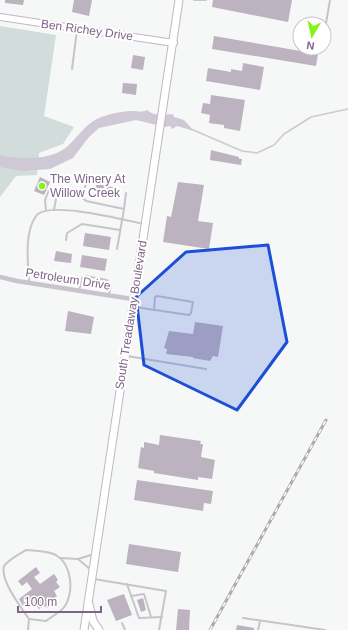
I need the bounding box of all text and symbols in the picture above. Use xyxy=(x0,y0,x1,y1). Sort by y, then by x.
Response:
north arrow xyxy=(292,16,332,56)
street label: Ben Richey Drive xyxy=(40,17,134,43)
text: N xyxy=(306,39,315,52)
place label: The Winery At Willow Creek xyxy=(50,172,126,200)
marker: The Winery At Willow Creek xyxy=(37,181,47,191)
street label: South Treadaway Boulevard xyxy=(112,239,150,391)
street label: Petroleum Drive xyxy=(24,265,112,293)
scale bar xyxy=(18,588,101,614)
text: 100 m xyxy=(24,595,57,609)

